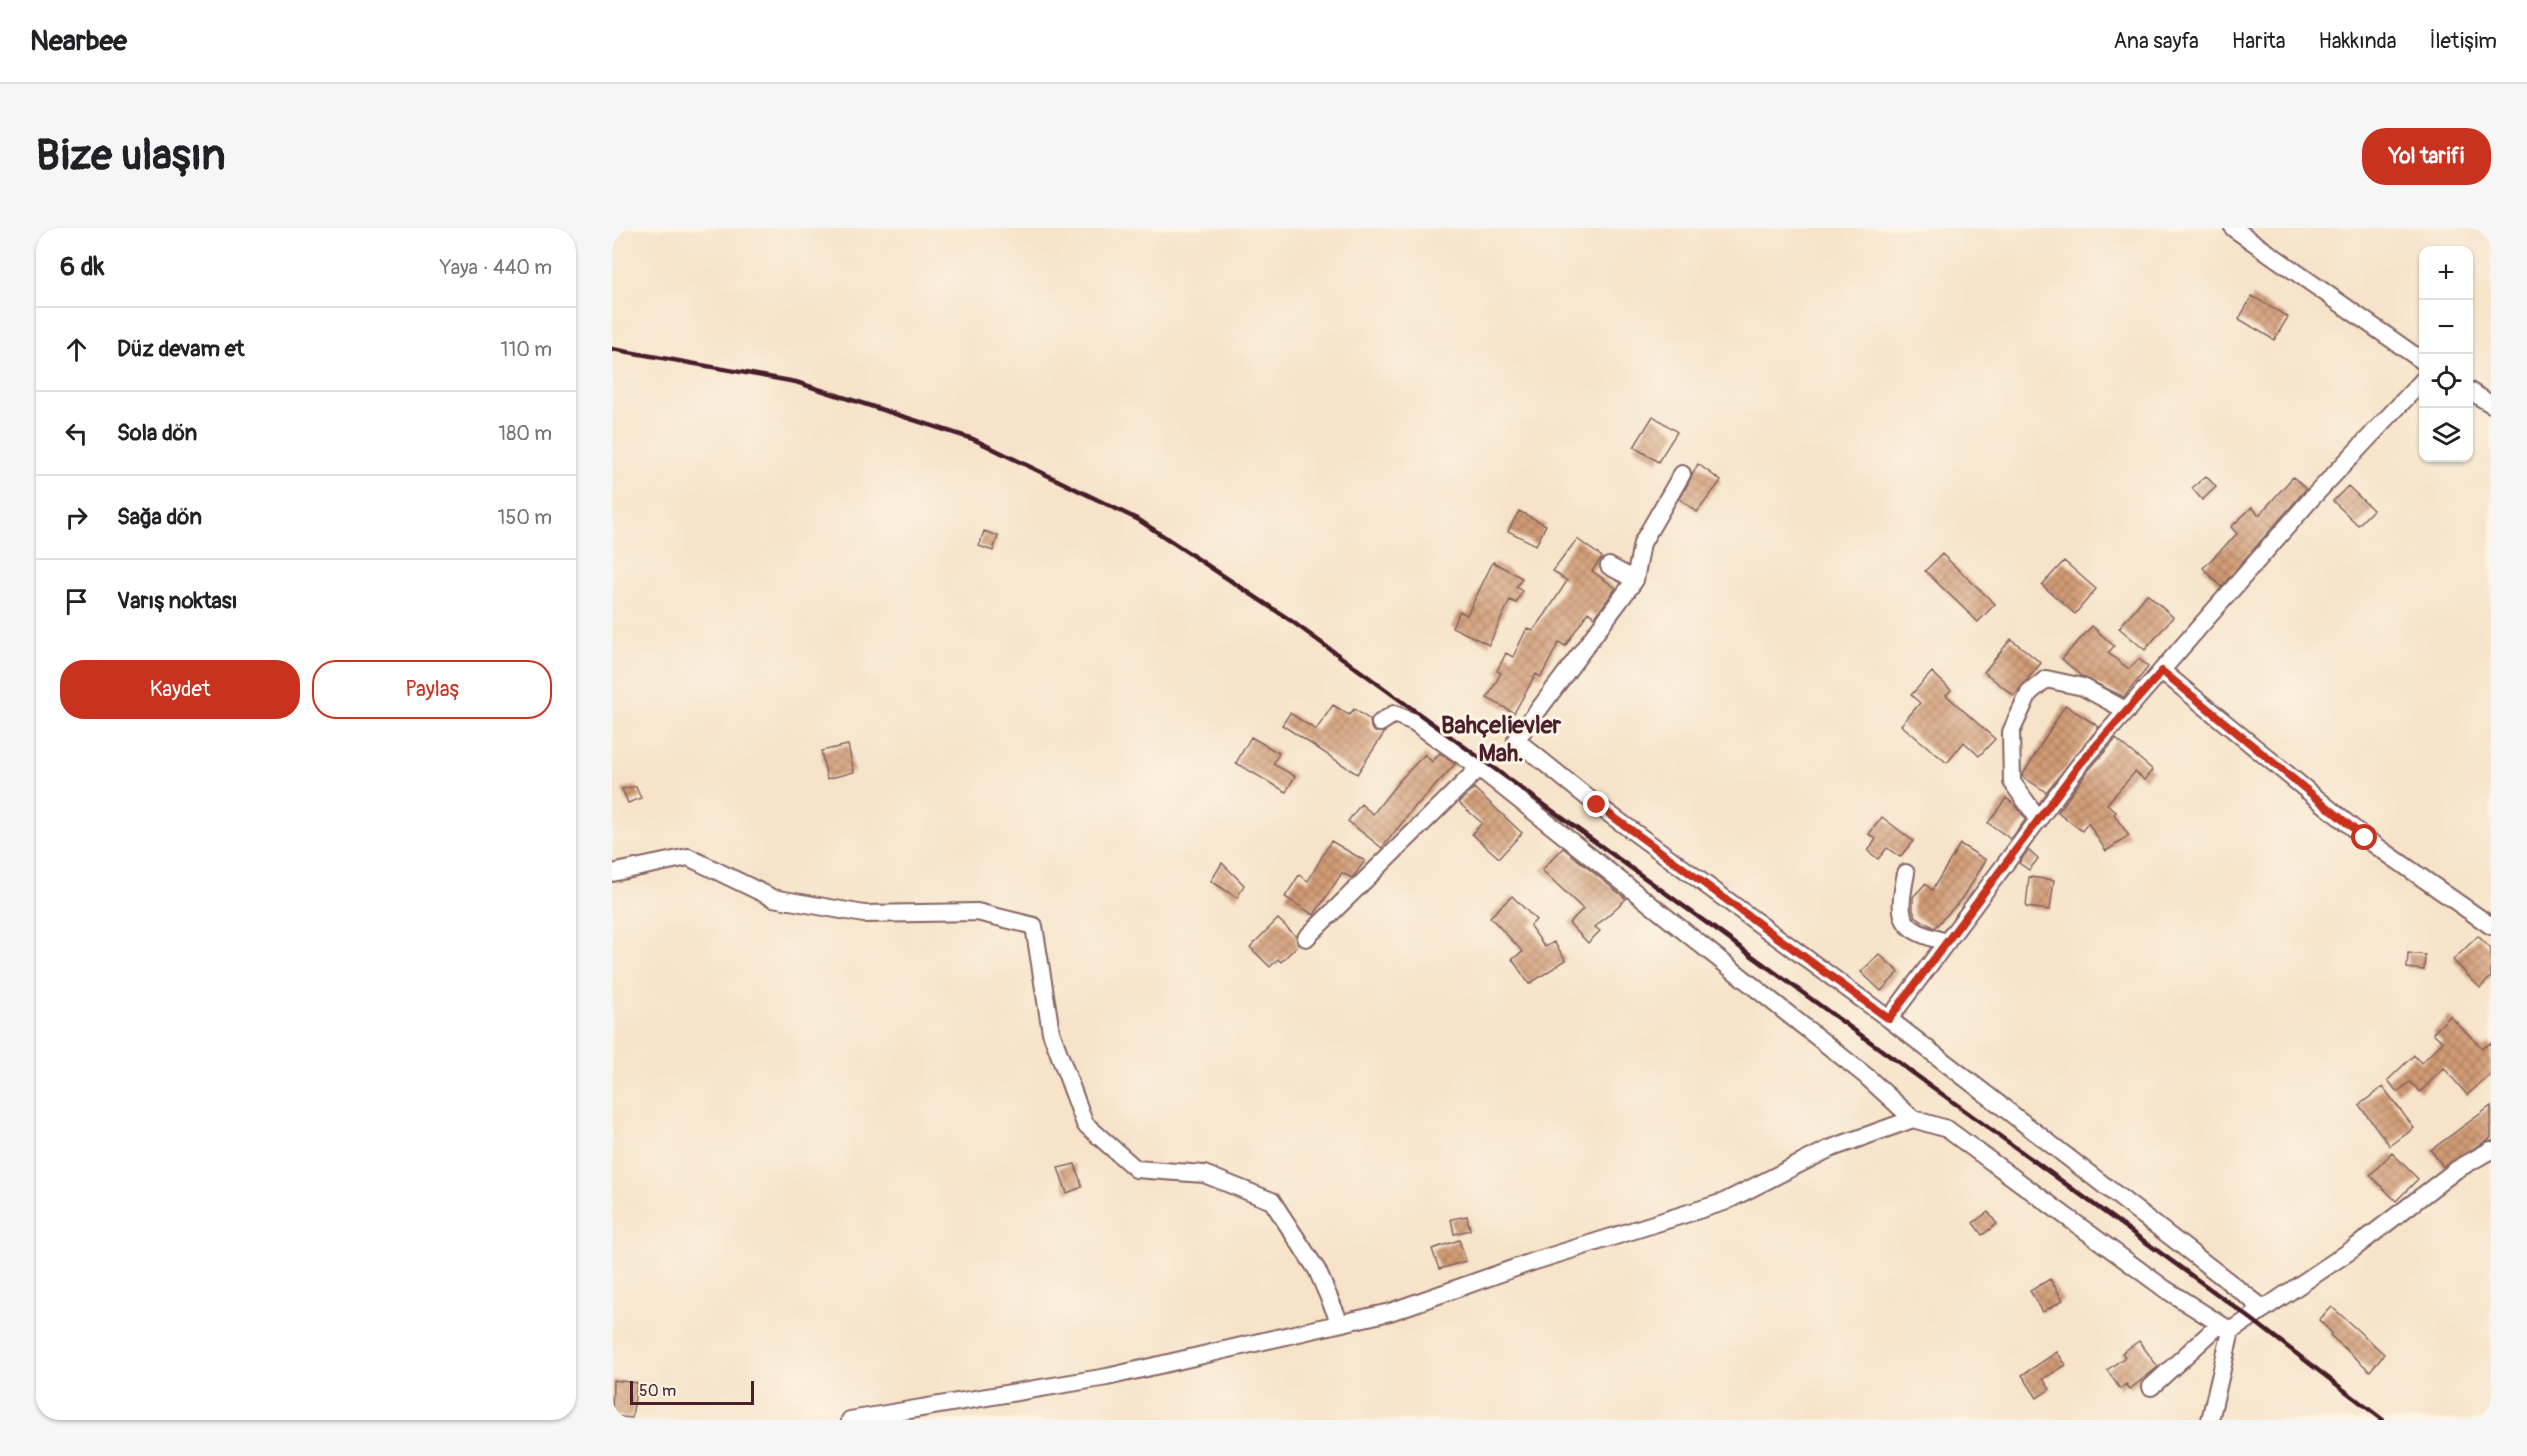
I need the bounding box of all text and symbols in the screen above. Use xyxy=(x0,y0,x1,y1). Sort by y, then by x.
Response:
text: Nearbee xyxy=(30,24,127,59)
text: Ana sayfa xyxy=(2113,28,2199,55)
text: Harita xyxy=(2232,28,2285,55)
text: Hakkında xyxy=(2318,28,2397,55)
text: İletişim xyxy=(2430,28,2497,55)
button: Yol tarifi xyxy=(2362,128,2491,185)
text: Bize ulaşın xyxy=(36,130,226,182)
map controls xyxy=(2419,246,2473,462)
button: + xyxy=(2419,246,2473,300)
text: 6 dk xyxy=(60,251,104,283)
text: Yaya · 440 m xyxy=(440,255,552,280)
button: − xyxy=(2419,300,2473,354)
icon: ahead xyxy=(60,333,93,366)
text: Düz devam et xyxy=(117,335,244,363)
text: 110 m xyxy=(501,337,552,362)
button: locate xyxy=(2419,354,2473,408)
button: layers xyxy=(2419,408,2473,462)
icon: left xyxy=(60,417,93,450)
text: Sola dön xyxy=(117,419,197,447)
text: 180 m xyxy=(498,421,552,446)
icon: right xyxy=(60,501,93,534)
text: Sağa dön xyxy=(117,503,202,531)
text: 150 m xyxy=(498,505,552,530)
icon: arrive xyxy=(60,585,93,618)
text: Varış noktası xyxy=(117,587,238,615)
button: Kaydet xyxy=(60,660,300,719)
button: Paylaş xyxy=(312,660,552,719)
district label: Bahçelievler Mah. xyxy=(1441,711,1562,768)
route end xyxy=(1583,791,1609,817)
route start xyxy=(2351,824,2377,850)
scale bar xyxy=(630,1378,754,1406)
text: 50 m xyxy=(639,1381,676,1401)

